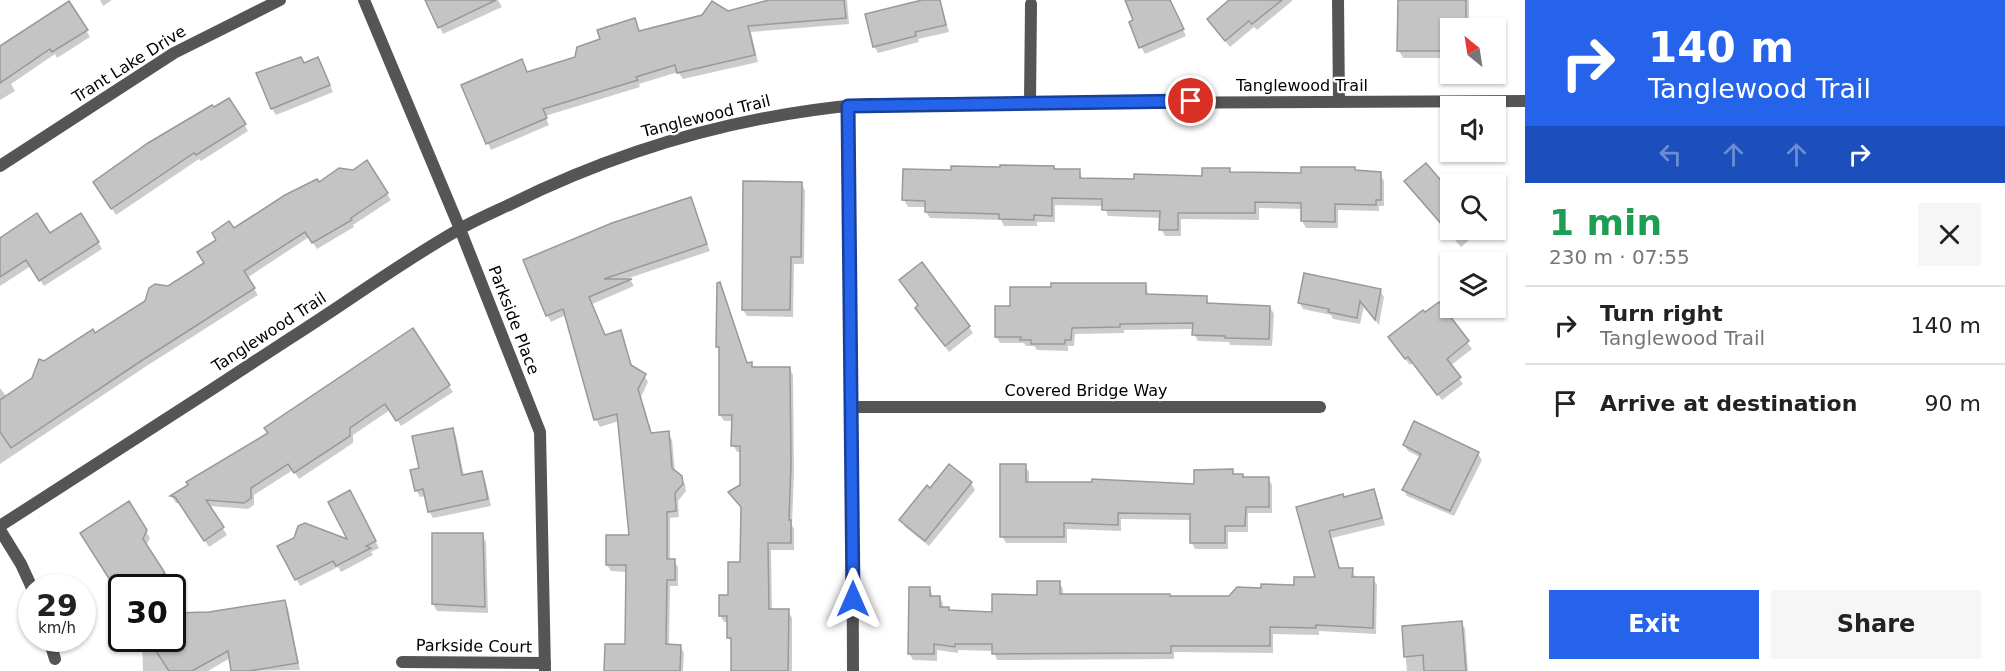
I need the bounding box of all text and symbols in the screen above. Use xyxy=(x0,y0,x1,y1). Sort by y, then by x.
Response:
north arrow xyxy=(1440,18,1506,84)
map controls xyxy=(1440,18,1506,318)
street label: Trant Lake Drive xyxy=(68,21,189,107)
text: 140 m xyxy=(1648,23,1794,72)
icon: right xyxy=(1549,24,1627,102)
text: Tanglewood Trail xyxy=(1648,73,1871,104)
pin xyxy=(1165,75,1216,126)
street label: Tanglewood Trail xyxy=(1235,76,1368,95)
icon: arrive xyxy=(1174,84,1207,117)
street label: Tanglewood Trail xyxy=(639,91,772,141)
button: sound xyxy=(1440,96,1506,162)
icon: left xyxy=(1654,138,1687,171)
icon: ahead xyxy=(1717,138,1750,171)
icon: ahead xyxy=(1780,138,1813,171)
icon: right xyxy=(1843,138,1876,171)
button: search xyxy=(1440,174,1506,240)
text: 1 min xyxy=(1549,202,1662,243)
button: close xyxy=(1918,203,1981,266)
text: 230 m · 07:55 xyxy=(1549,245,1690,269)
button: layers xyxy=(1440,252,1506,318)
street label: Parkside Place xyxy=(485,263,543,377)
street label: Tanglewood Trail xyxy=(208,288,330,376)
text: Turn right xyxy=(1600,301,1723,326)
icon: right xyxy=(1549,309,1582,342)
text: 140 m xyxy=(1911,313,1981,338)
text: Tanglewood Trail xyxy=(1600,326,1765,350)
street label: Covered Bridge Way xyxy=(1005,381,1167,400)
icon: arrive xyxy=(1549,387,1582,420)
text: Arrive at destination xyxy=(1600,391,1857,416)
text: 90 m xyxy=(1925,391,1981,416)
position arrow xyxy=(821,567,885,631)
speed limit sign: 30 xyxy=(108,574,186,652)
text: 29 xyxy=(36,588,78,623)
button: Exit xyxy=(1549,590,1759,659)
button: Share xyxy=(1771,590,1981,659)
text: km/h xyxy=(38,619,76,637)
street label: Parkside Court xyxy=(416,635,532,657)

